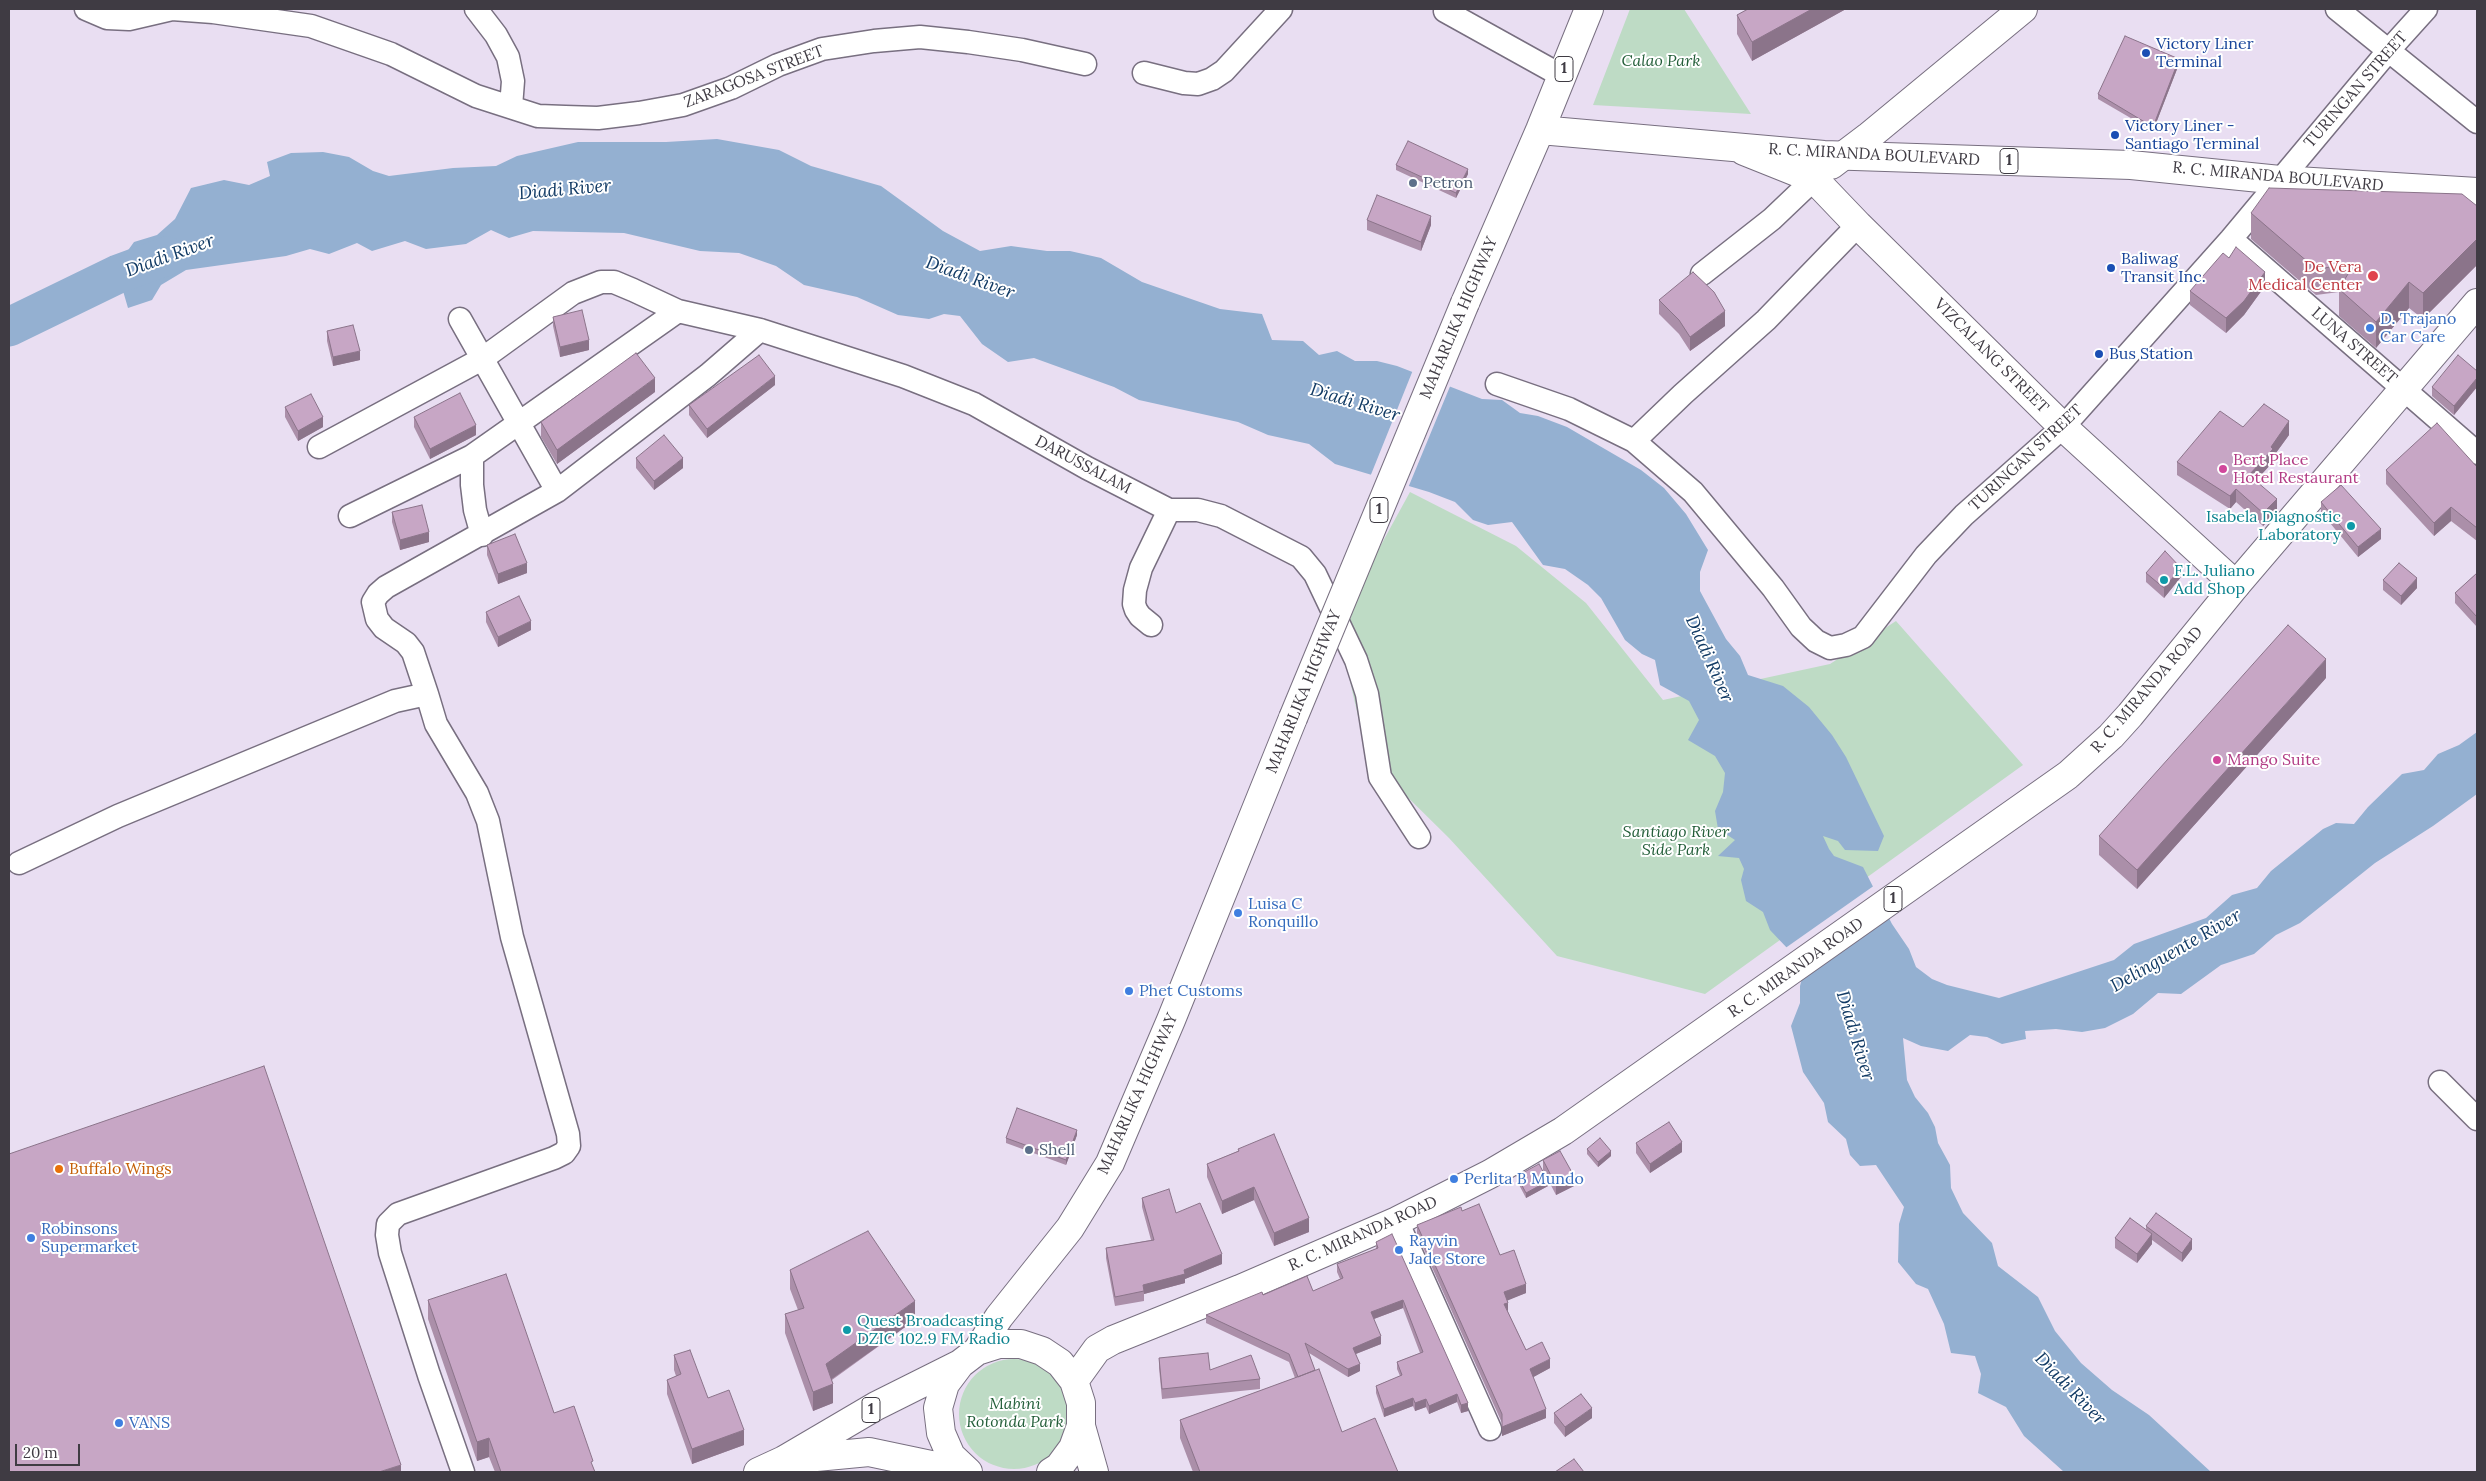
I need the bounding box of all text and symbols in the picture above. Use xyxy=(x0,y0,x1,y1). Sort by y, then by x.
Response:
street label: TURINGAN STREET xyxy=(2300,28,2412,152)
place label: Victory Liner Terminal xyxy=(2156,34,2254,72)
street label: ZARAGOSA STREET xyxy=(681,42,827,112)
marker: Victory Liner Terminal xyxy=(2140,47,2152,59)
park label: Calao Park xyxy=(1621,51,1701,71)
road number: 1 xyxy=(1555,56,1573,82)
place label: Victory Liner - Santiago Terminal xyxy=(2125,116,2259,154)
marker: Victory Liner - Santiago Terminal xyxy=(2109,129,2121,141)
street label: R. C. MIRANDA BOULEVARD xyxy=(1768,140,1980,170)
road number: 1 xyxy=(2000,148,2018,174)
street label: R. C. MIRANDA BOULEVARD xyxy=(2172,158,2384,196)
place label: Petron xyxy=(1423,173,1473,193)
water label: Diadi River xyxy=(518,175,612,205)
marker: Petron xyxy=(1407,177,1419,189)
water label: Diadi River xyxy=(123,230,217,282)
street label: MAHARLIKA HIGHWAY xyxy=(1416,234,1502,402)
place label: Baliwag Transit Inc. xyxy=(2121,249,2206,287)
water label: Diadi River xyxy=(923,252,1017,304)
place label: De Vera Medical Center xyxy=(2248,257,2362,295)
marker: Baliwag Transit Inc. xyxy=(2105,262,2117,274)
marker: De Vera Medical Center xyxy=(2366,269,2380,283)
street label: VIZCALANG STREET xyxy=(1930,295,2052,417)
street label: LUNA STREET xyxy=(2307,304,2401,388)
place label: D. Trajano Car Care xyxy=(2380,309,2456,347)
marker: D. Trajano Car Care xyxy=(2364,322,2376,334)
place label: Bus Station xyxy=(2109,344,2193,364)
marker: Bus Station xyxy=(2093,348,2105,360)
water label: Diadi River xyxy=(1307,379,1403,427)
street label: TURINGAN STREET xyxy=(1965,401,2087,515)
street label: DARUSSALAM xyxy=(1032,432,1134,498)
place label: Bert Place Hotel Restaurant xyxy=(2233,450,2359,488)
marker: Bert Place Hotel Restaurant xyxy=(2217,463,2229,475)
road number: 1 xyxy=(1370,498,1388,522)
place label: Isabela Diagnostic Laboratory xyxy=(2206,507,2341,545)
marker: Isabela Diagnostic Laboratory xyxy=(2345,520,2357,532)
place label: F.L. Juliano Add Shop xyxy=(2174,561,2255,599)
marker: F.L. Juliano Add Shop xyxy=(2158,574,2170,586)
street label: MAHARLIKA HIGHWAY xyxy=(1262,608,1346,776)
water label: Diadi River xyxy=(1680,612,1738,706)
street label: R. C. MIRANDA ROAD xyxy=(2087,623,2207,757)
place label: Mango Suite xyxy=(2227,750,2320,770)
marker: Mango Suite xyxy=(2211,754,2223,766)
park label: Santiago River Side Park xyxy=(1623,822,1729,860)
road number: 1 xyxy=(1884,886,1902,912)
place label: Luisa C Ronquillo xyxy=(1248,894,1318,932)
water label: Delinguente River xyxy=(2107,905,2245,997)
marker: Luisa C Ronquillo xyxy=(1232,907,1244,919)
street label: R. C. MIRANDA ROAD xyxy=(1725,914,1867,1022)
place label: Phet Customs xyxy=(1139,981,1243,1001)
marker: Phet Customs xyxy=(1123,985,1135,997)
water label: Diadi River xyxy=(1831,988,1879,1084)
street label: MAHARLIKA HIGHWAY xyxy=(1094,1011,1182,1177)
place label: Shell xyxy=(1039,1140,1075,1160)
marker: Shell xyxy=(1023,1144,1035,1156)
place label: Buffalo Wings xyxy=(69,1159,172,1179)
marker: Buffalo Wings xyxy=(53,1163,65,1175)
place label: Perlita B Mundo xyxy=(1464,1169,1584,1189)
marker: Perlita B Mundo xyxy=(1448,1173,1460,1185)
street label: R. C. MIRANDA ROAD xyxy=(1286,1192,1440,1276)
place label: Robinsons Supermarket xyxy=(41,1219,137,1257)
place label: Rayvin Jade Store xyxy=(1409,1231,1485,1269)
marker: Robinsons Supermarket xyxy=(25,1232,37,1244)
marker: Rayvin Jade Store xyxy=(1393,1244,1405,1256)
place label: Quest Broadcasting DZIC 102.9 FM Radio xyxy=(857,1311,1010,1349)
marker: Quest Broadcasting DZIC 102.9 FM Radio xyxy=(841,1324,853,1336)
water label: Diadi River xyxy=(2030,1348,2110,1430)
park label: Mabini Rotonda Park xyxy=(966,1394,1064,1432)
road number: 1 xyxy=(862,1398,880,1422)
place label: VANS xyxy=(129,1413,170,1433)
marker: VANS xyxy=(113,1417,125,1429)
scale bar xyxy=(18,1434,82,1466)
text: 20 m xyxy=(23,1443,58,1462)

